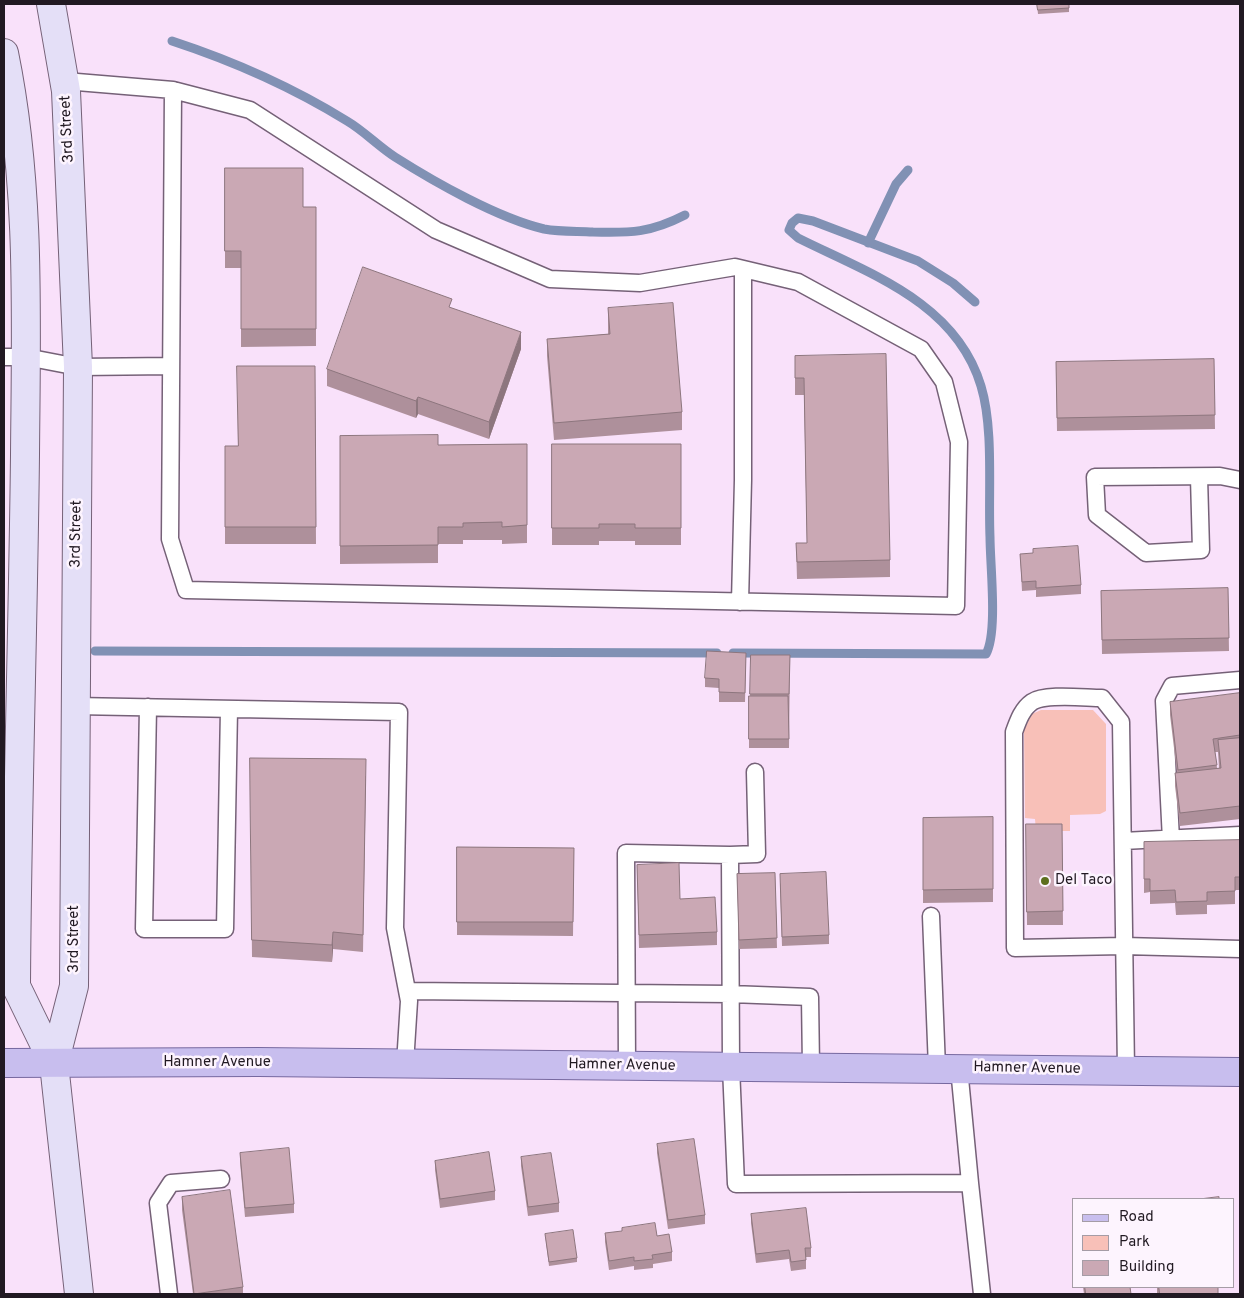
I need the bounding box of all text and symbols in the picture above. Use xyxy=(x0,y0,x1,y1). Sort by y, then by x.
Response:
street label: 3rd Street xyxy=(57,95,79,163)
street label: 3rd Street xyxy=(67,500,87,568)
place label: Del Taco xyxy=(1055,872,1112,890)
marker: Del Taco xyxy=(1039,875,1051,887)
street label: 3rd Street xyxy=(66,905,84,973)
street label: Hamner Avenue xyxy=(163,1054,271,1072)
street label: Hamner Avenue xyxy=(568,1056,676,1076)
street label: Hamner Avenue xyxy=(973,1059,1081,1079)
legend xyxy=(1072,1198,1234,1288)
text: Road xyxy=(1119,1208,1154,1227)
text: Park xyxy=(1119,1233,1150,1252)
text: Building xyxy=(1119,1258,1174,1277)

